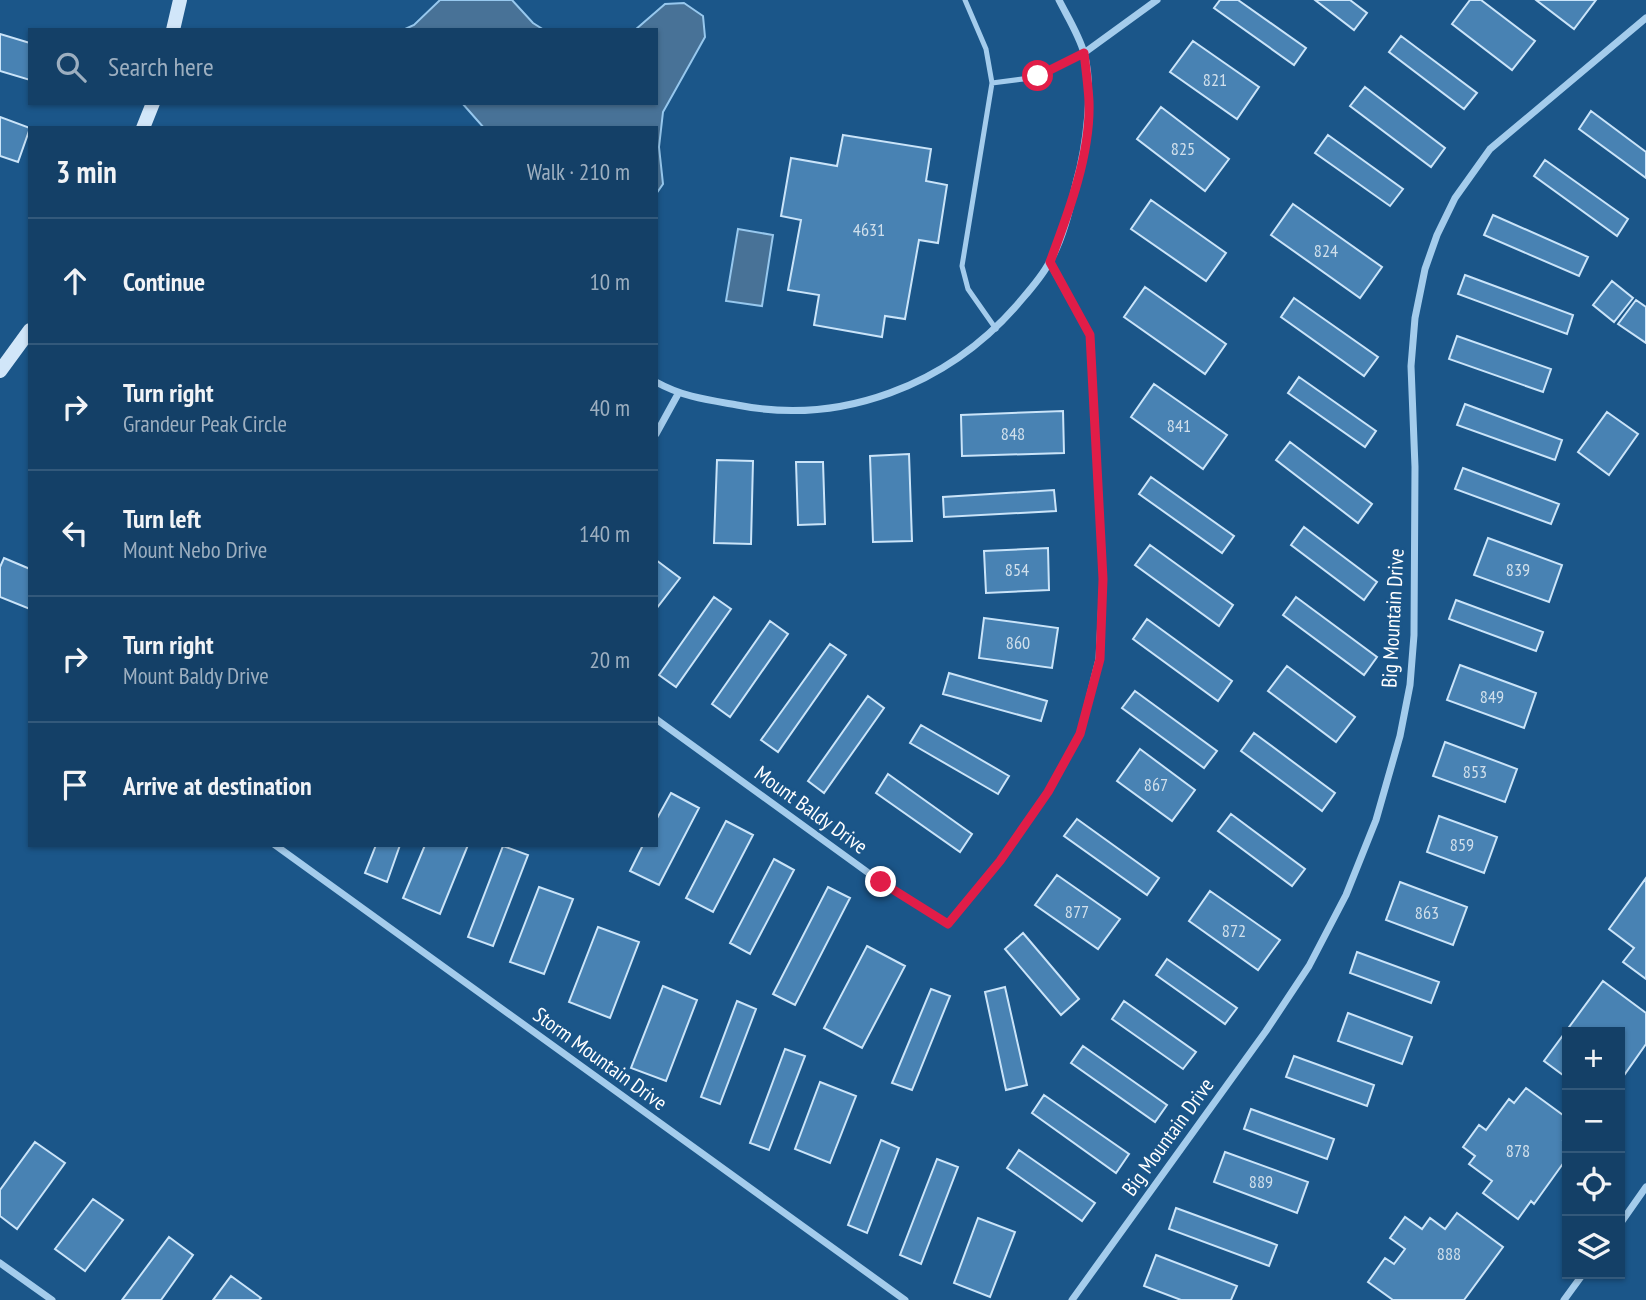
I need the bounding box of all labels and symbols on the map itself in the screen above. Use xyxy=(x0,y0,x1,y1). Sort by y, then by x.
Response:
route start xyxy=(1022,60,1053,91)
house number: 821 xyxy=(1203,68,1227,91)
house number: 825 xyxy=(1171,137,1195,160)
house number: 4631 xyxy=(853,218,885,241)
house number: 824 xyxy=(1314,239,1338,262)
house number: 841 xyxy=(1167,414,1191,437)
house number: 848 xyxy=(1001,422,1025,445)
street label: Big Mountain Drive xyxy=(1375,548,1410,688)
house number: 854 xyxy=(1005,558,1029,581)
house number: 839 xyxy=(1506,558,1530,581)
house number: 860 xyxy=(1006,631,1030,654)
house number: 849 xyxy=(1480,685,1504,708)
street label: Mount Baldy Drive xyxy=(749,760,873,860)
house number: 853 xyxy=(1463,760,1487,783)
house number: 867 xyxy=(1144,773,1168,796)
house number: 859 xyxy=(1450,833,1474,856)
route end xyxy=(865,866,896,897)
house number: 877 xyxy=(1065,900,1089,923)
house number: 863 xyxy=(1415,901,1439,924)
house number: 872 xyxy=(1222,919,1246,942)
street label: Storm Mountain Drive xyxy=(528,1001,673,1116)
street label: Big Mountain Drive xyxy=(1116,1072,1219,1201)
house number: 878 xyxy=(1506,1139,1530,1162)
house number: 889 xyxy=(1249,1170,1273,1193)
house number: 888 xyxy=(1437,1242,1461,1265)

